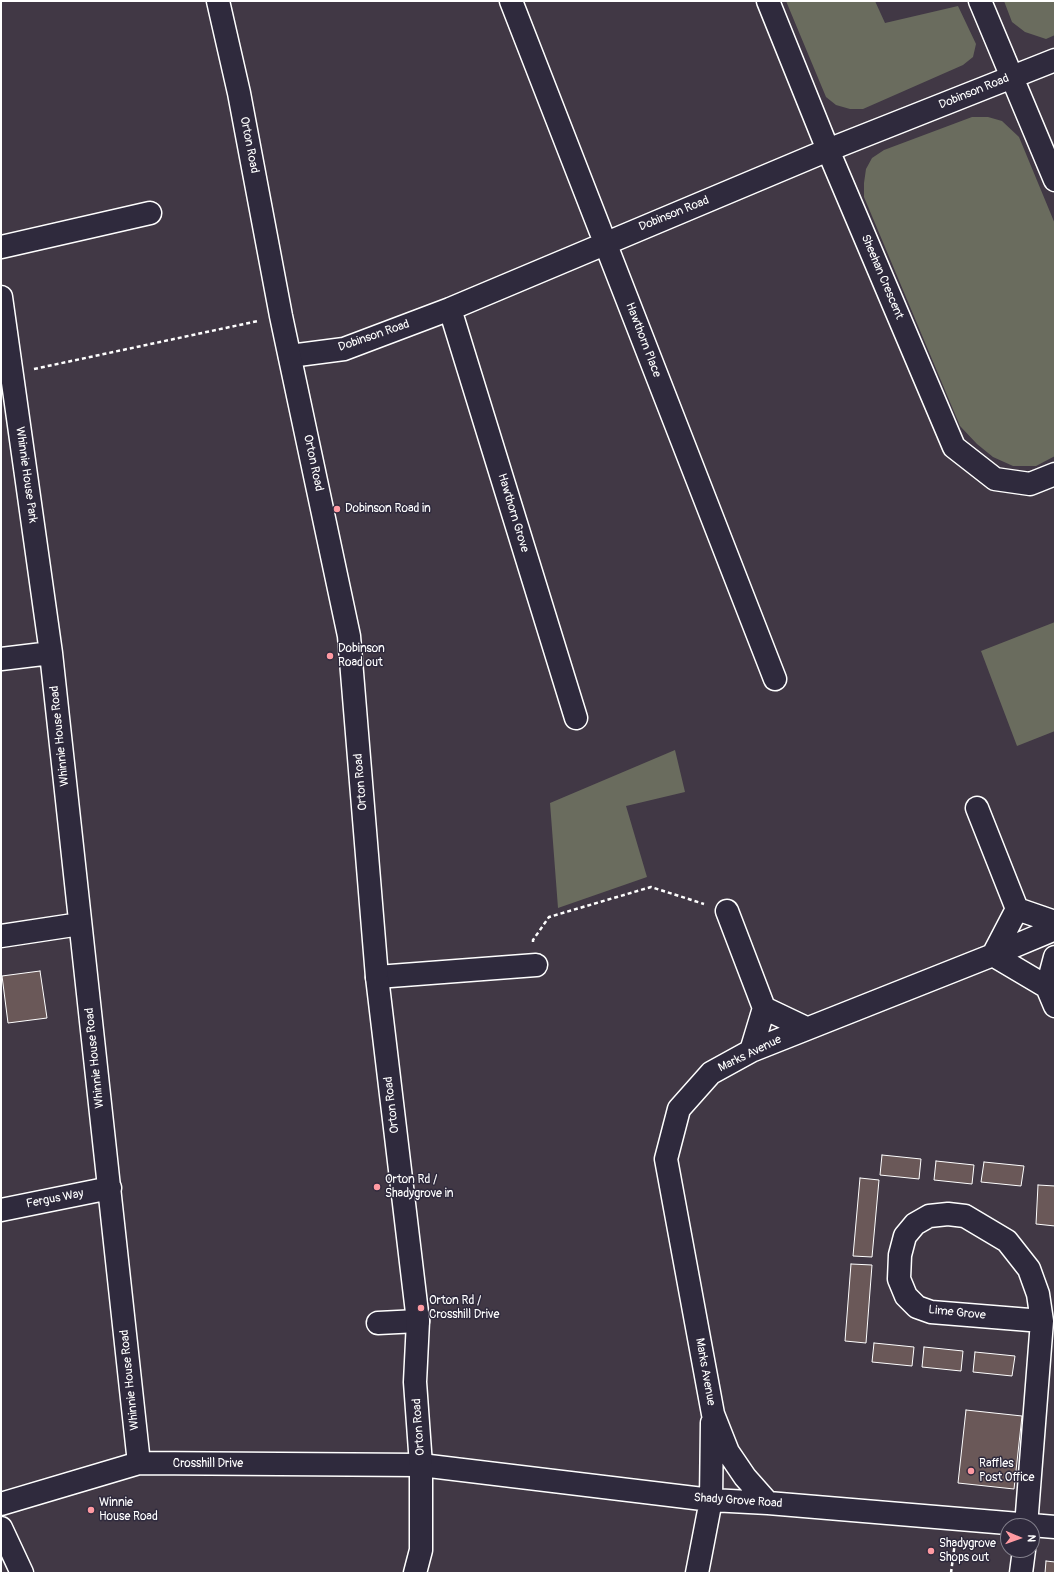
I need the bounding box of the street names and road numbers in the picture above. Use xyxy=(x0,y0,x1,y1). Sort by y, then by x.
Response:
street label: Dobinson Road xyxy=(937,71,1011,113)
street label: Orton Road xyxy=(236,115,262,175)
street label: Dobinson Road xyxy=(637,193,711,235)
street label: Sheehan Crescent xyxy=(858,232,906,322)
street label: Hawthorn Place xyxy=(622,301,664,379)
street label: Dobinson Road xyxy=(336,317,412,355)
street label: Whinnie House Park xyxy=(12,426,40,524)
street label: Orton Road xyxy=(300,433,326,493)
street label: Hawthorn Grove xyxy=(494,472,532,554)
street label: Whinnie House Road xyxy=(48,685,72,787)
street label: Orton Road xyxy=(351,753,371,811)
street label: Whinnie House Road xyxy=(83,1007,107,1109)
street label: Marks Avenue xyxy=(716,1033,784,1075)
street label: Orton Road xyxy=(381,1076,403,1134)
street label: Fergus Way xyxy=(25,1186,85,1212)
street label: Lime Grove xyxy=(928,1303,986,1323)
street label: Whinnie House Road xyxy=(118,1329,142,1431)
street label: Marks Avenue xyxy=(692,1337,718,1407)
street label: Orton Road xyxy=(410,1398,428,1456)
street label: Crosshill Drive xyxy=(173,1457,243,1471)
street label: Shady Grove Road xyxy=(693,1491,783,1511)

